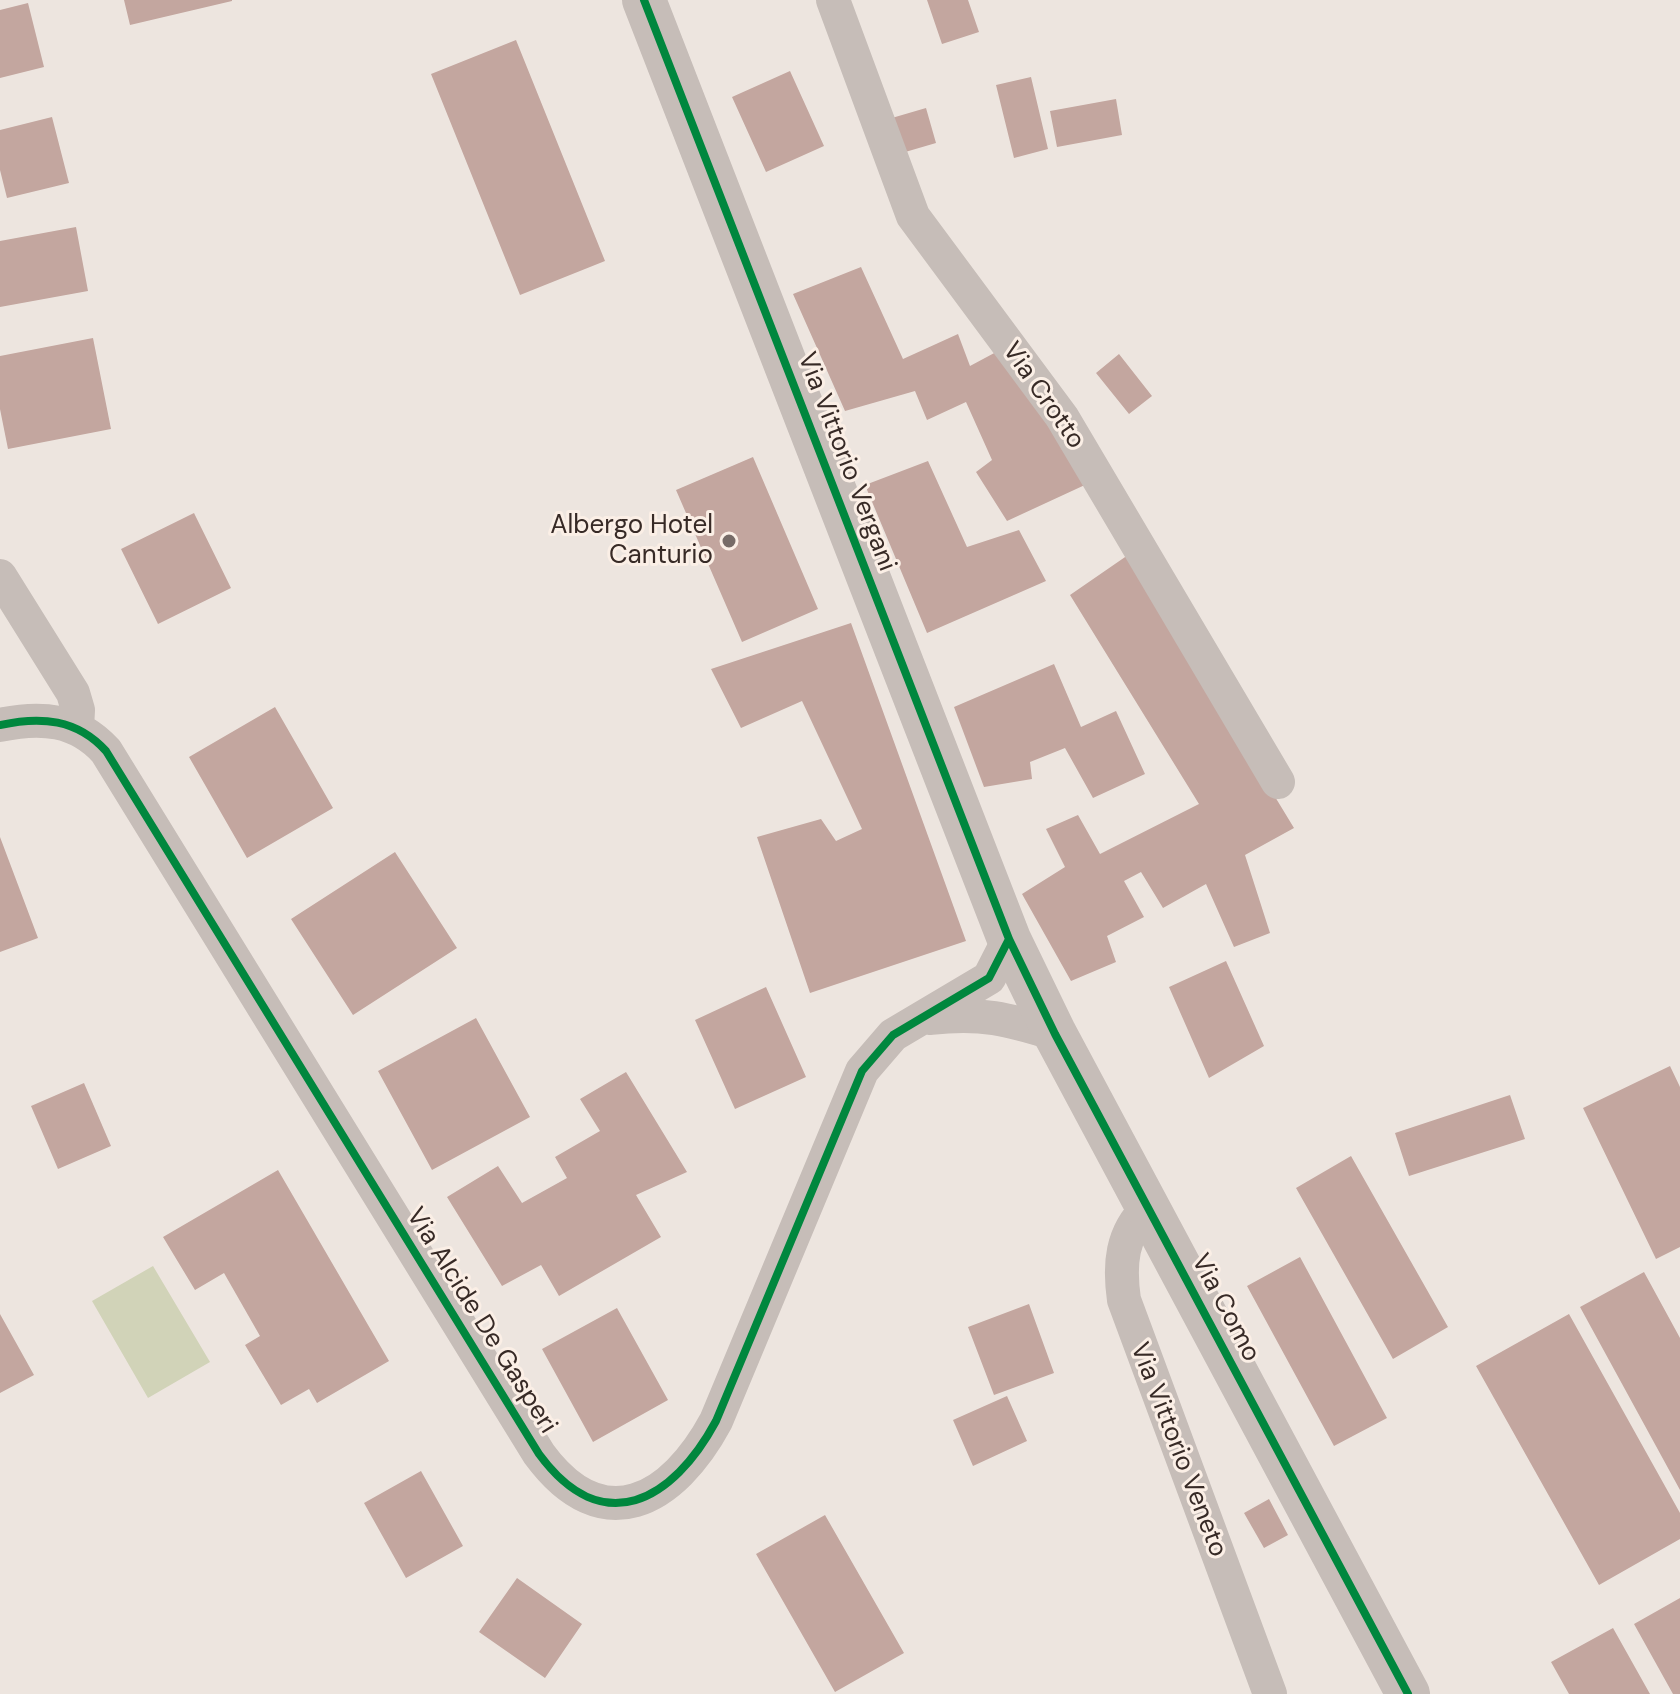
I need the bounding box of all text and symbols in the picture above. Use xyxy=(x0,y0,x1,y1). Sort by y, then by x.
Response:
street label: Via Crotto xyxy=(995,337,1091,455)
street label: Via Vittorio Vergani xyxy=(790,348,902,576)
place label: Albergo Hotel Canturio xyxy=(550,510,713,572)
marker: Albergo Hotel Canturio xyxy=(720,532,738,550)
street label: Via Alcide De Gasperi xyxy=(399,1202,563,1440)
street label: Via Como xyxy=(1184,1249,1266,1367)
street label: Via Vittorio Veneto xyxy=(1123,1338,1233,1562)

